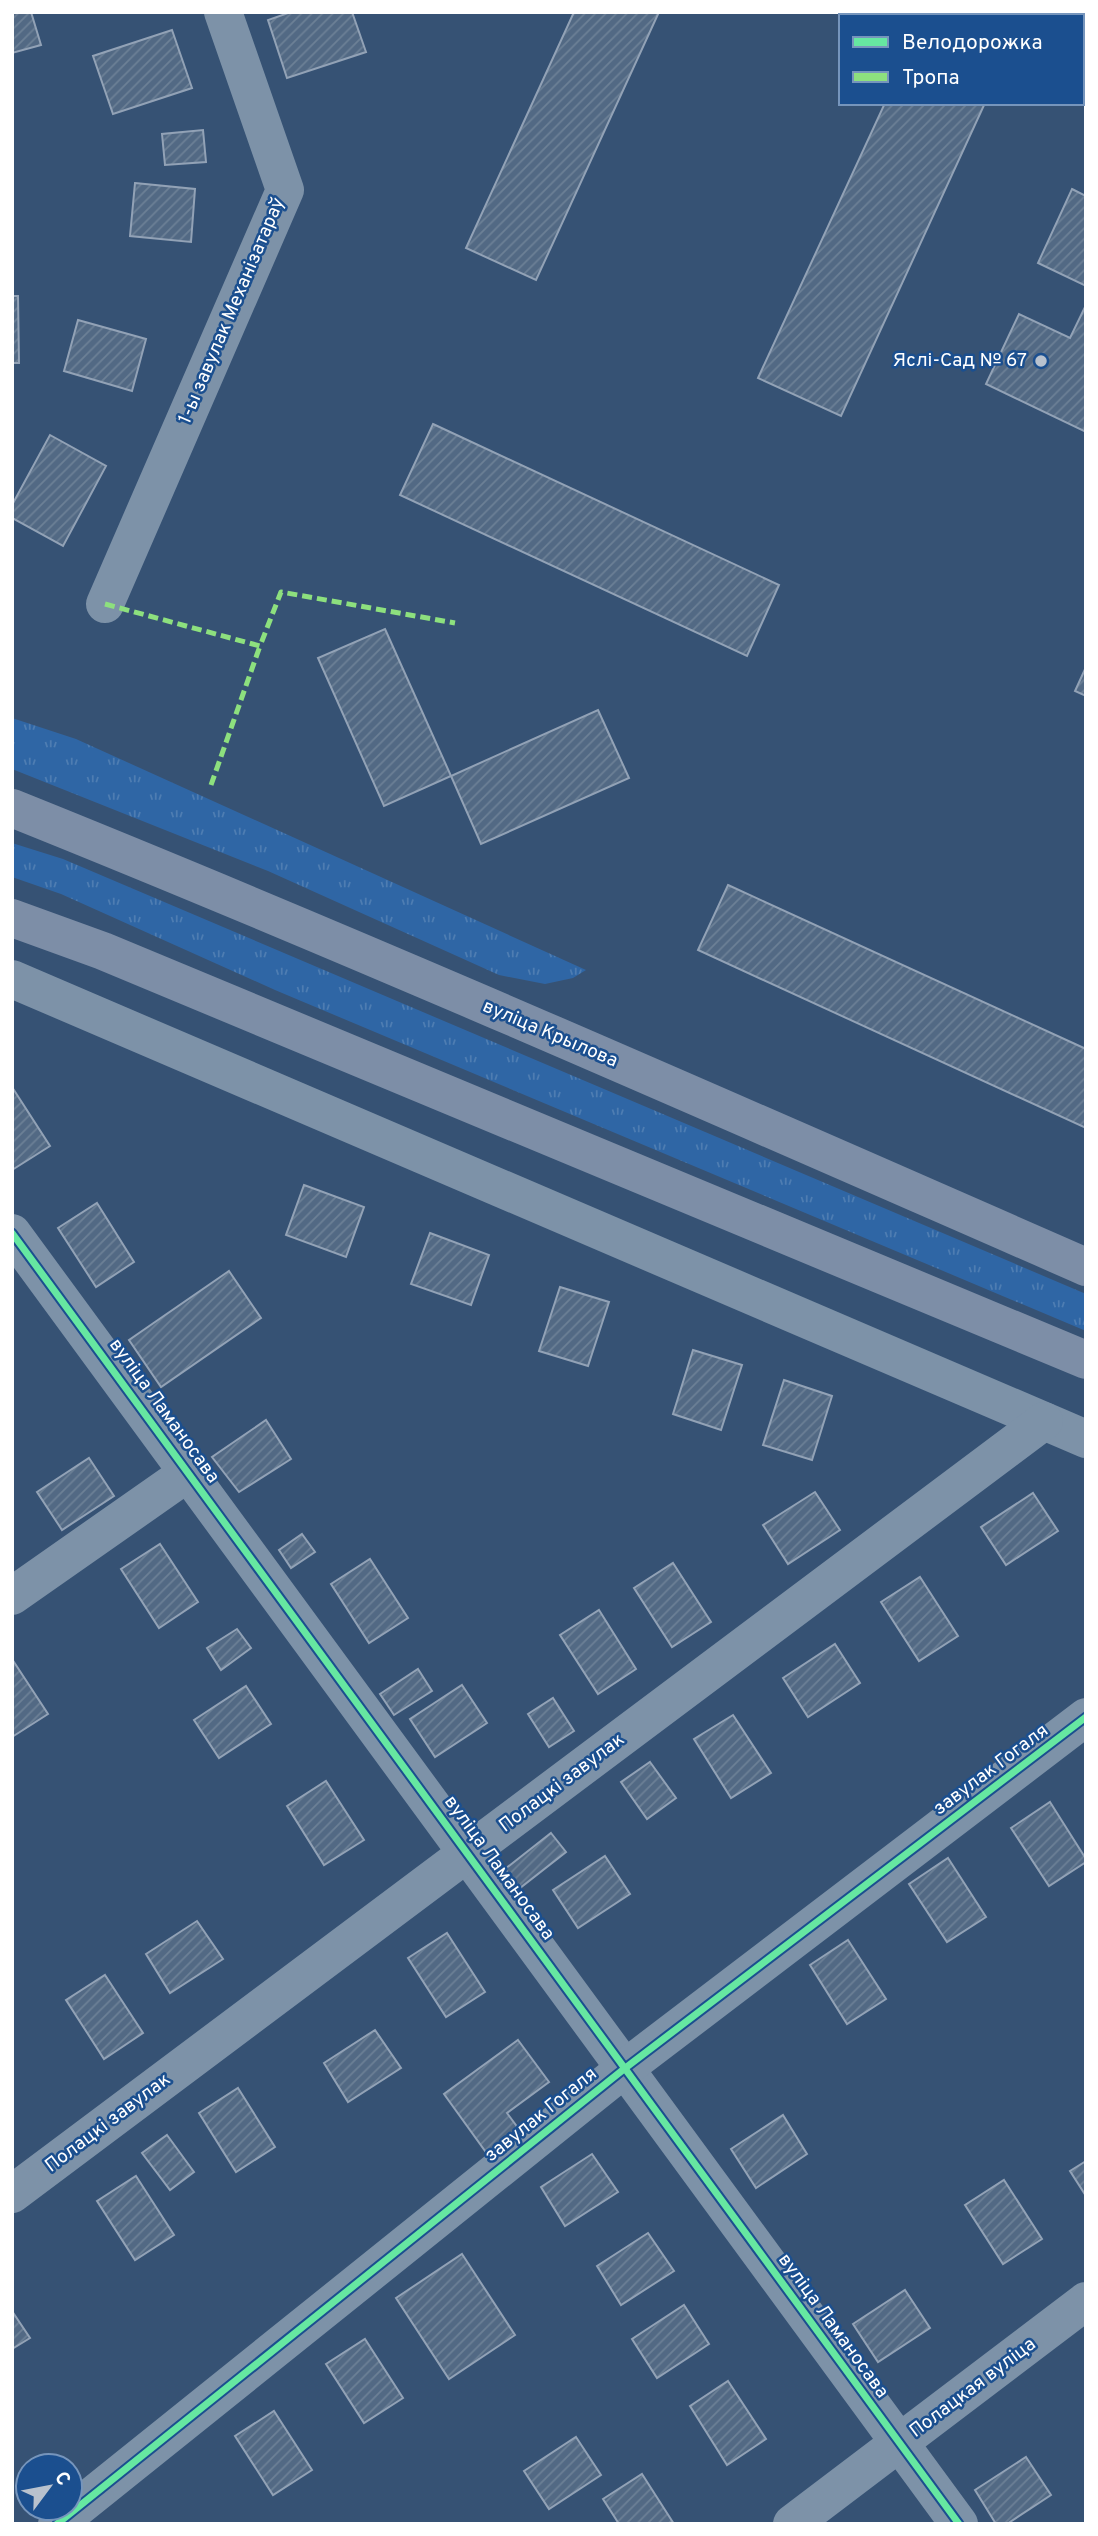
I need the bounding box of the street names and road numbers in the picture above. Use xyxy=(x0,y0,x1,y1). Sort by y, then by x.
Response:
street label: 1-ы завулак Механізатараў xyxy=(173,194,291,428)
street label: вуліца Крылова xyxy=(479,995,621,1073)
street label: вуліца Ламаносава xyxy=(103,1334,225,1488)
street label: завулак Гогаля xyxy=(929,1719,1053,1821)
street label: Полацкі завулак xyxy=(494,1728,630,1838)
street label: вуліца Ламаносава xyxy=(438,1791,560,1945)
street label: завулак Гогаля xyxy=(480,2062,602,2168)
street label: Полацкі завулак xyxy=(40,2068,176,2178)
street label: вуліца Ламаносава xyxy=(772,2249,894,2403)
street label: Полацкая вуліца xyxy=(905,2333,1041,2443)

